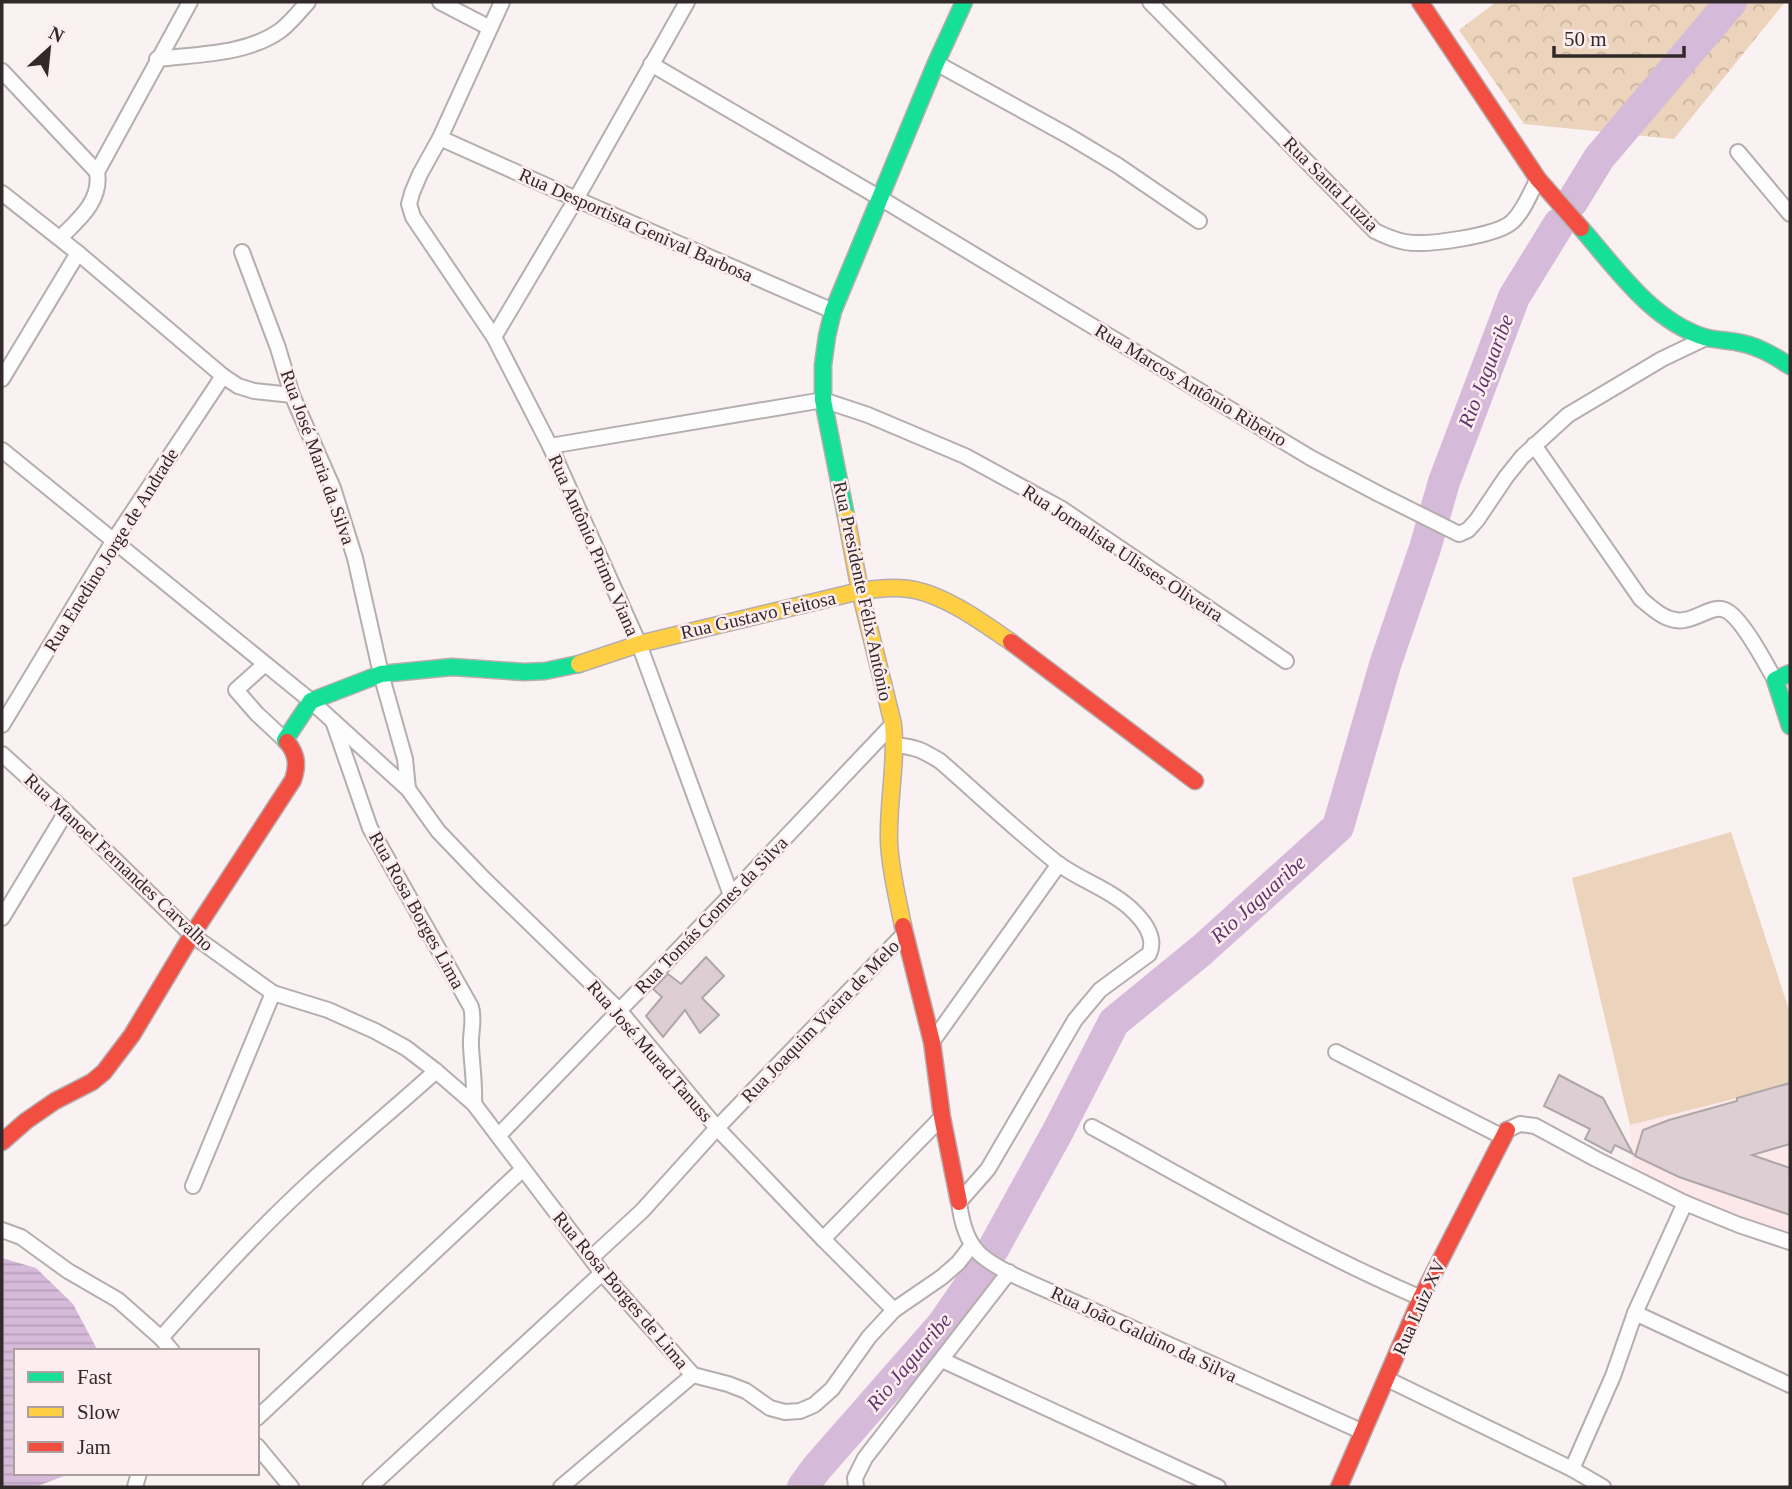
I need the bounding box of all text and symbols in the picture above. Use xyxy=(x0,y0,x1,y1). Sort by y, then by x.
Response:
north arrow xyxy=(14,14,84,84)
scale bar xyxy=(1554,14,1684,58)
text: N xyxy=(46,22,68,47)
text: 50 m xyxy=(1564,27,1607,51)
street label: Rua Santa Luzia xyxy=(1279,132,1383,236)
street label: Rua Desportista Genival Barbosa xyxy=(516,164,757,286)
water label: Rio Jaguaribe xyxy=(1453,311,1519,432)
street label: Rua Marcos Antônio Ribeiro xyxy=(1091,319,1291,451)
street label: Rua José Maria da Silva xyxy=(277,367,360,548)
street label: Rua Enedino Jorge de Andrade xyxy=(40,444,182,656)
street label: Rua Antônio Primo Viana xyxy=(544,451,644,640)
street label: Rua Presidente Félix Antônio xyxy=(829,479,897,703)
street label: Rua Jornalista Ulisses Oliveira xyxy=(1019,480,1228,626)
street label: Rua Gustavo Feitosa xyxy=(679,587,838,643)
street label: Rua Manoel Fernandes Carvalho xyxy=(20,769,218,955)
street label: Rua Rosa Borges Lima xyxy=(365,828,469,993)
street label: Rua Tomás Gomes da Silva xyxy=(630,832,792,998)
water label: Rio Jaguaribe xyxy=(1205,850,1310,949)
street label: Rua Joaquim Vieira de Melo xyxy=(737,935,903,1107)
street label: Rua José Murad Tanuss xyxy=(583,976,717,1126)
street label: Rua Rosa Borges de Lima xyxy=(549,1207,693,1373)
street label: Rua Luiz XV xyxy=(1389,1256,1450,1358)
street label: Rua João Galdino da Silva xyxy=(1048,1282,1241,1387)
water label: Rio Jaguaribe xyxy=(861,1308,957,1416)
legend xyxy=(14,1349,259,1475)
text: Fast xyxy=(77,1365,112,1389)
text: Slow xyxy=(77,1400,121,1424)
text: Jam xyxy=(77,1435,111,1459)

